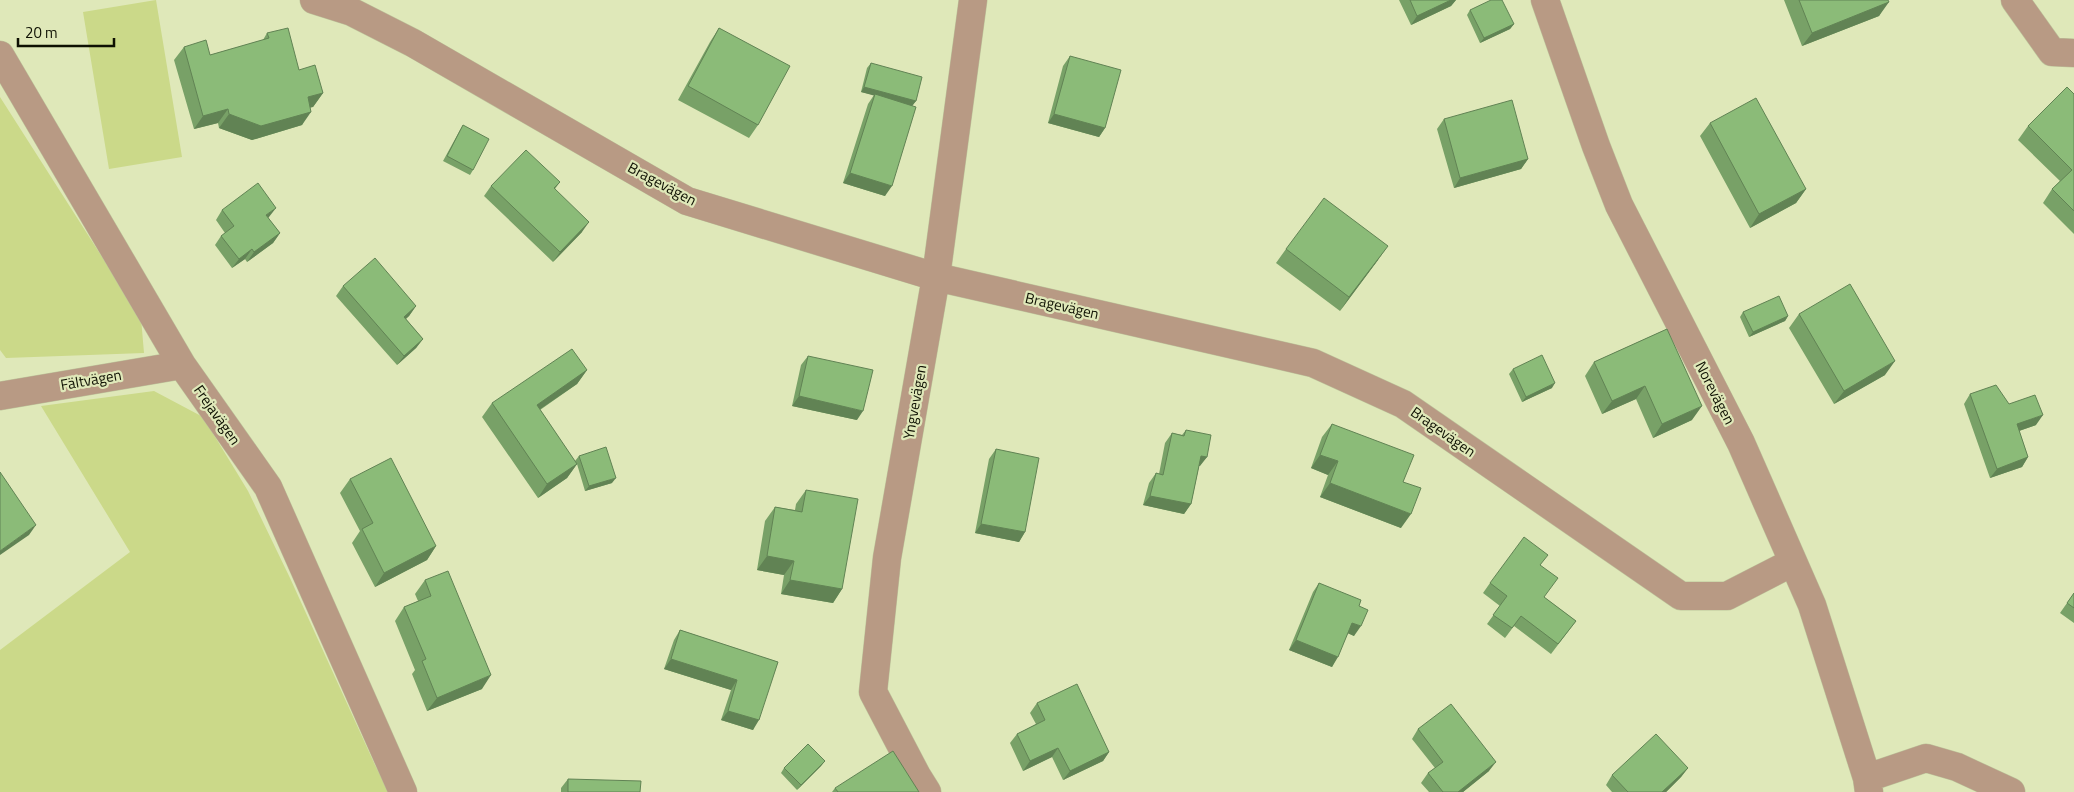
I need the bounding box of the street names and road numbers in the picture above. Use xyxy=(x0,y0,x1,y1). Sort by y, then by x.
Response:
street label: Bragevägen xyxy=(624,156,701,211)
street label: Bragevägen xyxy=(1023,286,1101,325)
street label: Norevägen xyxy=(1690,357,1741,428)
street label: Fältvägen xyxy=(59,363,123,396)
street label: Yngvevägen xyxy=(897,363,932,441)
street label: Frejavägen xyxy=(188,380,247,450)
street label: Bragevägen xyxy=(1406,401,1481,463)

